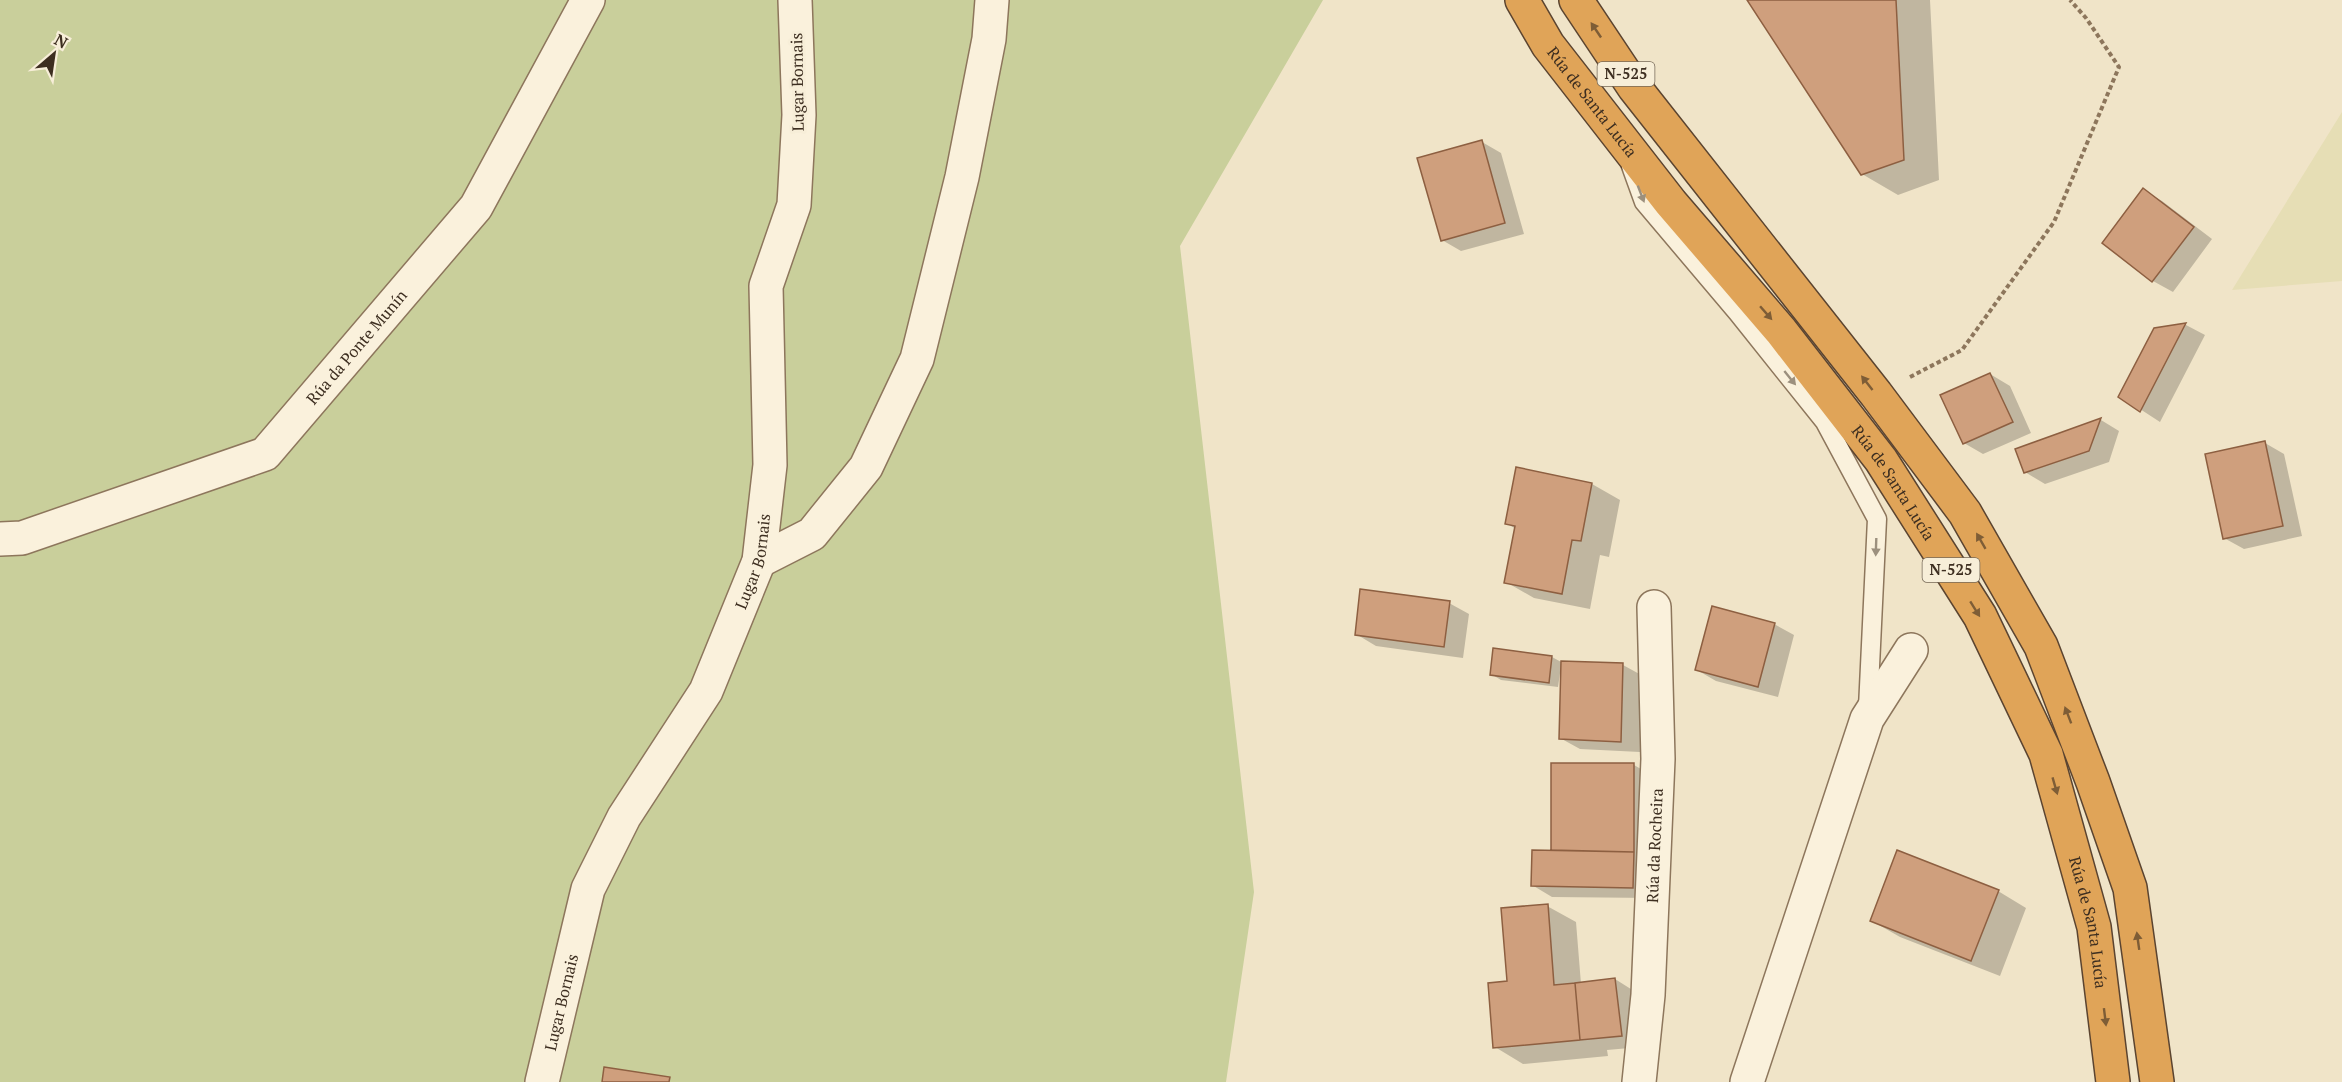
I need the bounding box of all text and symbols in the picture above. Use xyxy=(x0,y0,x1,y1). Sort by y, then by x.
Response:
one-way arrow xyxy=(1591,22,1602,38)
north arrow xyxy=(24,24,84,84)
text: N xyxy=(51,28,72,53)
street label: Lugar Bornais xyxy=(785,32,809,132)
street label: Rúa de Santa Lucía xyxy=(1542,42,1642,162)
road number: N-525 xyxy=(1598,62,1654,86)
one-way arrow xyxy=(1636,185,1646,203)
street label: Rúa da Ponte Munín xyxy=(301,284,412,409)
one-way arrow xyxy=(1759,305,1772,320)
one-way arrow xyxy=(1783,370,1795,385)
one-way arrow xyxy=(1861,375,1874,391)
street label: Rúa de Santa Lucía xyxy=(1847,420,1940,545)
street label: Lugar Bornais xyxy=(730,512,775,612)
one-way arrow xyxy=(1976,532,1986,549)
one-way arrow xyxy=(1872,537,1881,556)
road number: N-525 xyxy=(1922,558,1980,582)
one-way arrow xyxy=(1970,601,1981,617)
one-way arrow xyxy=(2062,706,2072,724)
one-way arrow xyxy=(2051,777,2060,795)
street label: Rúa da Rocheira xyxy=(1641,788,1668,904)
street label: Rúa de Santa Lucía xyxy=(2064,854,2112,990)
one-way arrow xyxy=(2133,931,2142,950)
street label: Lugar Bornais xyxy=(539,952,583,1053)
one-way arrow xyxy=(2100,1008,2110,1027)

